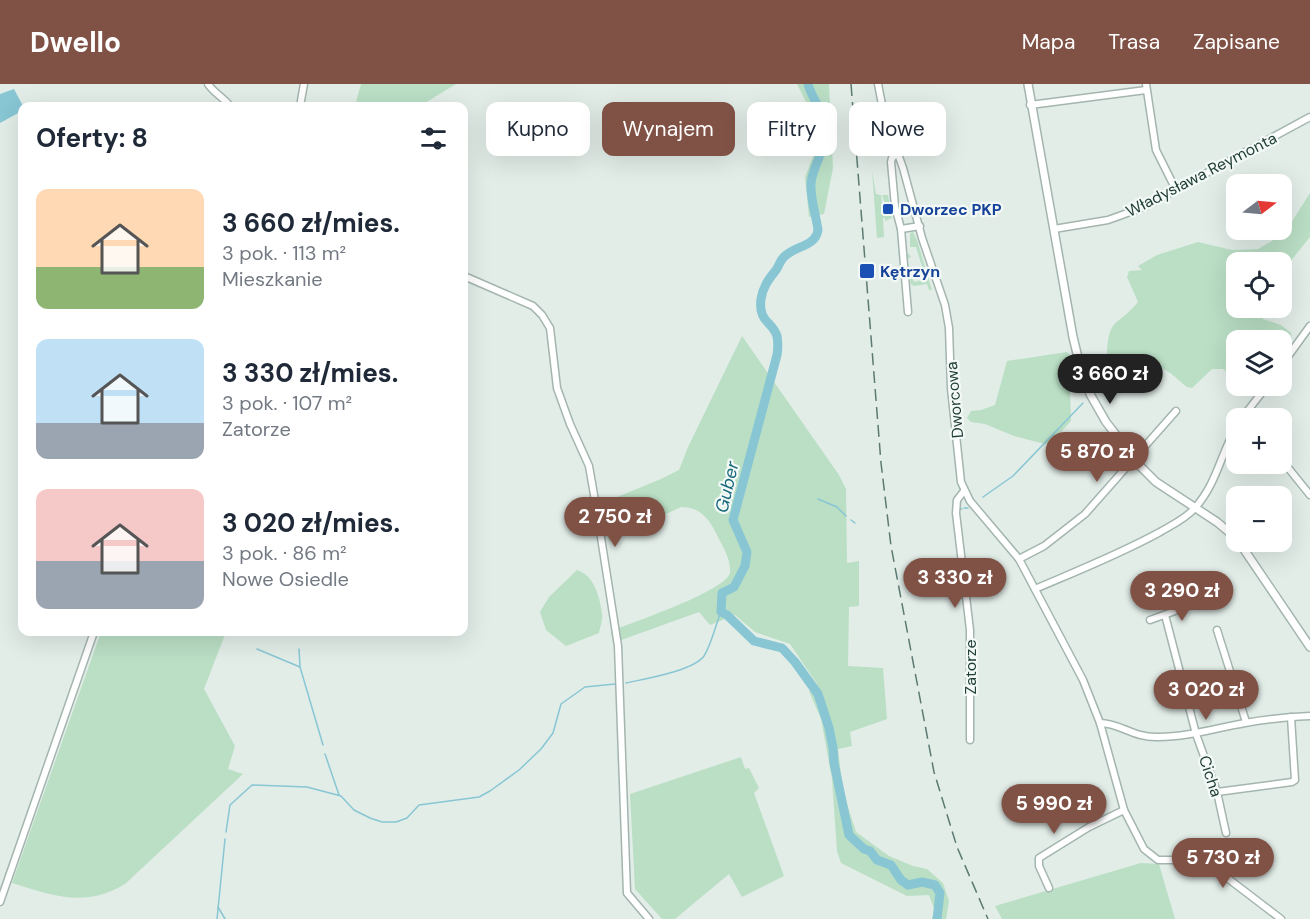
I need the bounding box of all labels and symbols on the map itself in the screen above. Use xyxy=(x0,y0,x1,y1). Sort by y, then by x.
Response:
street label: Władysława Reymonta xyxy=(1122,127,1280,222)
north arrow xyxy=(1226,174,1292,240)
place label: Dworzec PKP xyxy=(900,199,1002,220)
marker: Dworzec PKP xyxy=(881,202,895,216)
place label: Kętrzyn xyxy=(880,261,940,282)
marker: Kętrzyn xyxy=(858,262,876,280)
pin: 3 660 zł xyxy=(1048,354,1172,405)
street label: Dworcowa xyxy=(941,361,968,439)
pin: 5 870 zł xyxy=(1035,432,1159,483)
water label: Guber xyxy=(709,458,745,515)
pin: 2 750 zł xyxy=(553,497,677,548)
pin: 3 330 zł xyxy=(893,558,1017,609)
pin: 3 290 zł xyxy=(1120,571,1244,622)
street label: Zatorze xyxy=(960,639,981,695)
pin: 3 020 zł xyxy=(1144,670,1268,721)
street label: Cicha xyxy=(1194,753,1227,800)
pin: 5 990 zł xyxy=(992,784,1116,835)
pin: 5 730 zł xyxy=(1161,838,1285,889)

